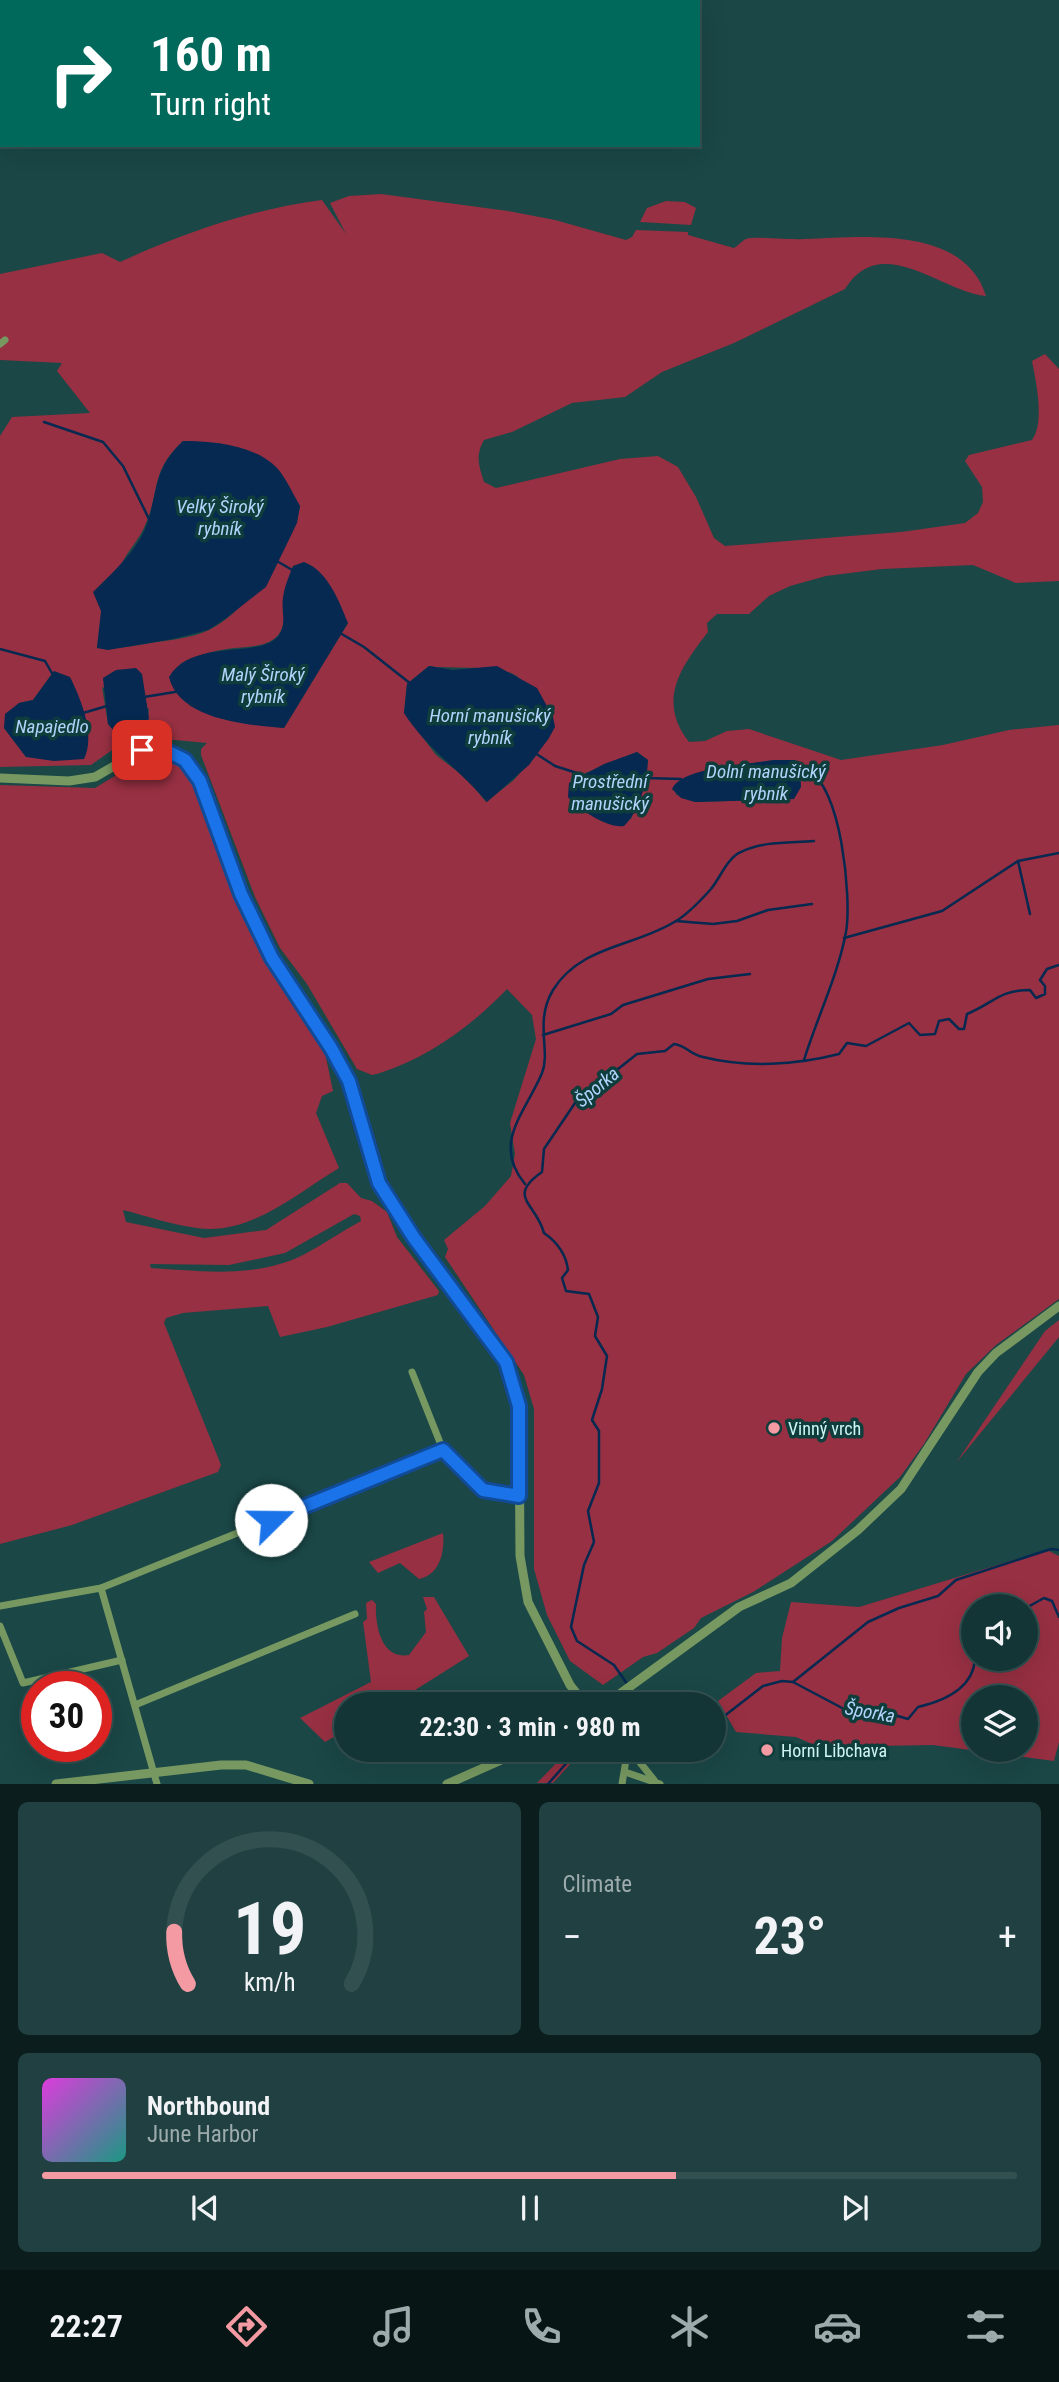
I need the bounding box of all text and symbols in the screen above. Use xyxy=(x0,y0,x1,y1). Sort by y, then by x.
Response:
text: 160 m xyxy=(150,26,272,83)
icon: right xyxy=(35,28,126,119)
text: Turn right xyxy=(150,85,271,123)
water label: Velký Široký rybník xyxy=(176,495,265,540)
water label: Malý Široký rybník xyxy=(221,663,306,708)
water label: Horní manušický rybník xyxy=(429,704,552,749)
water label: Napajedlo xyxy=(15,715,89,738)
pin xyxy=(112,720,172,780)
icon: arrive xyxy=(123,731,161,769)
water label: Dolní manušický rybník xyxy=(706,760,827,805)
water label: Prostřední manušický xyxy=(571,770,650,815)
water label: Šporka xyxy=(570,1062,624,1112)
place label: Vinný vrch xyxy=(788,1418,861,1439)
marker: Vinný vrch xyxy=(766,1420,782,1436)
position arrow xyxy=(234,1483,308,1557)
map controls xyxy=(961,1594,1038,1762)
button: sound xyxy=(961,1594,1038,1671)
speed limit sign: 30 xyxy=(21,1671,112,1762)
button: layers xyxy=(961,1685,1038,1762)
water label: Šporka xyxy=(843,1696,897,1728)
text: 22:30 · 3 min · 980 m xyxy=(420,1712,640,1742)
place label: Horní Libchava xyxy=(781,1740,887,1761)
marker: Horní Libchava xyxy=(759,1742,775,1758)
text: Climate xyxy=(563,1871,632,1898)
text: 19 xyxy=(232,1887,306,1973)
text: 23° xyxy=(753,1906,826,1967)
text: − xyxy=(563,1915,582,1959)
text: + xyxy=(998,1915,1017,1959)
text: km/h xyxy=(244,1968,295,1997)
text: Northbound xyxy=(147,2091,270,2121)
text: June Harbor xyxy=(147,2121,259,2148)
icon: previous xyxy=(186,2189,224,2227)
icon: pause xyxy=(511,2189,549,2227)
icon: next xyxy=(836,2189,874,2227)
icon: directions xyxy=(222,2302,271,2351)
icon: music xyxy=(369,2302,418,2351)
icon: phone xyxy=(517,2302,566,2351)
icon: climate xyxy=(665,2302,714,2351)
icon: car xyxy=(813,2302,862,2351)
icon: filters xyxy=(961,2302,1010,2351)
text: 22:27 xyxy=(49,2307,123,2345)

